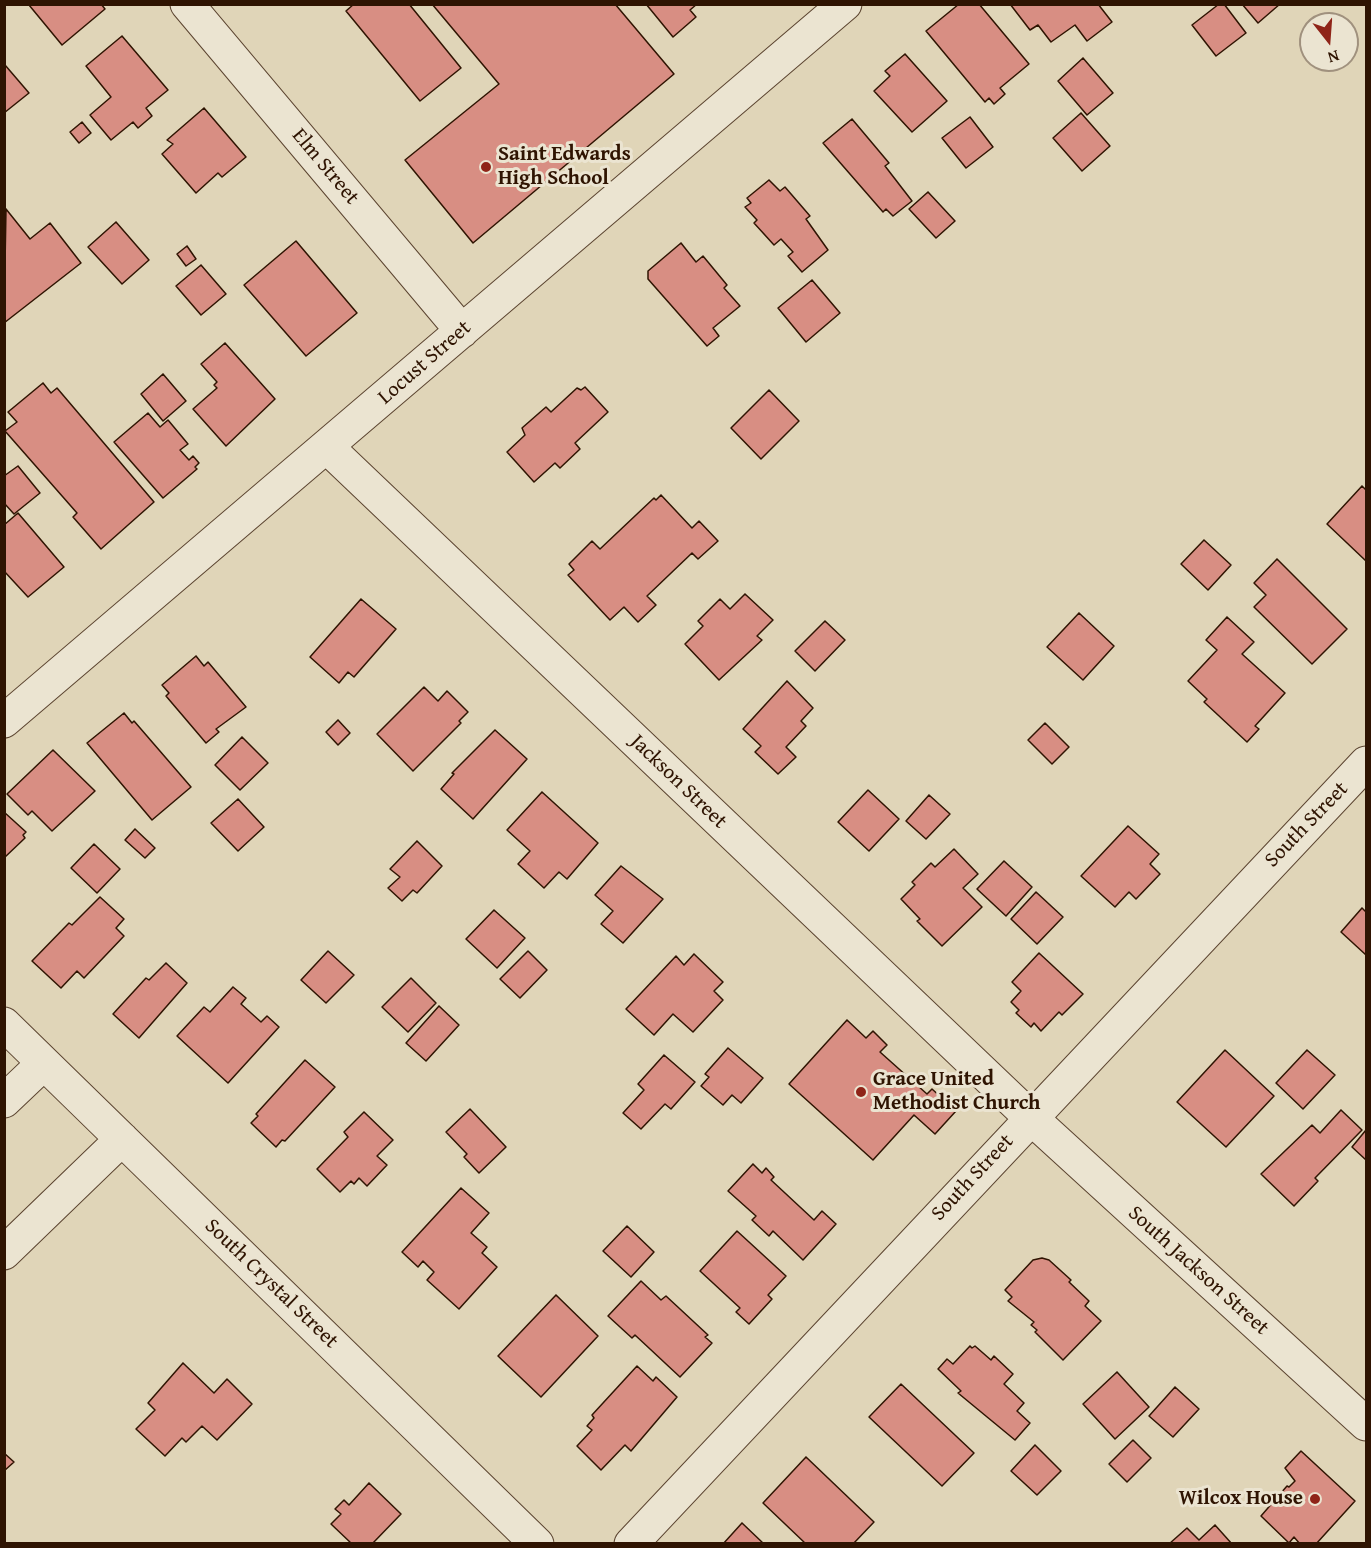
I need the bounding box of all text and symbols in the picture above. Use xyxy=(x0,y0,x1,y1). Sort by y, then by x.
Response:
north arrow xyxy=(1299,12,1359,72)
text: N xyxy=(1325,44,1342,70)
street label: Elm Street xyxy=(286,124,364,210)
place label: Saint Edwards High School xyxy=(498,142,631,192)
marker: Saint Edwards High School xyxy=(479,160,493,174)
street label: Locust Street xyxy=(373,316,477,410)
street label: Jackson Street xyxy=(624,730,732,834)
street label: South Street xyxy=(1260,777,1354,873)
place label: Grace United Methodist Church xyxy=(873,1067,1040,1117)
marker: Grace United Methodist Church xyxy=(854,1085,868,1099)
street label: South Street xyxy=(927,1129,1019,1227)
street label: South Jackson Street xyxy=(1122,1201,1274,1341)
street label: South Crystal Street xyxy=(199,1214,343,1354)
place label: Wilcox House xyxy=(1179,1486,1303,1512)
marker: Wilcox House xyxy=(1308,1492,1322,1506)

